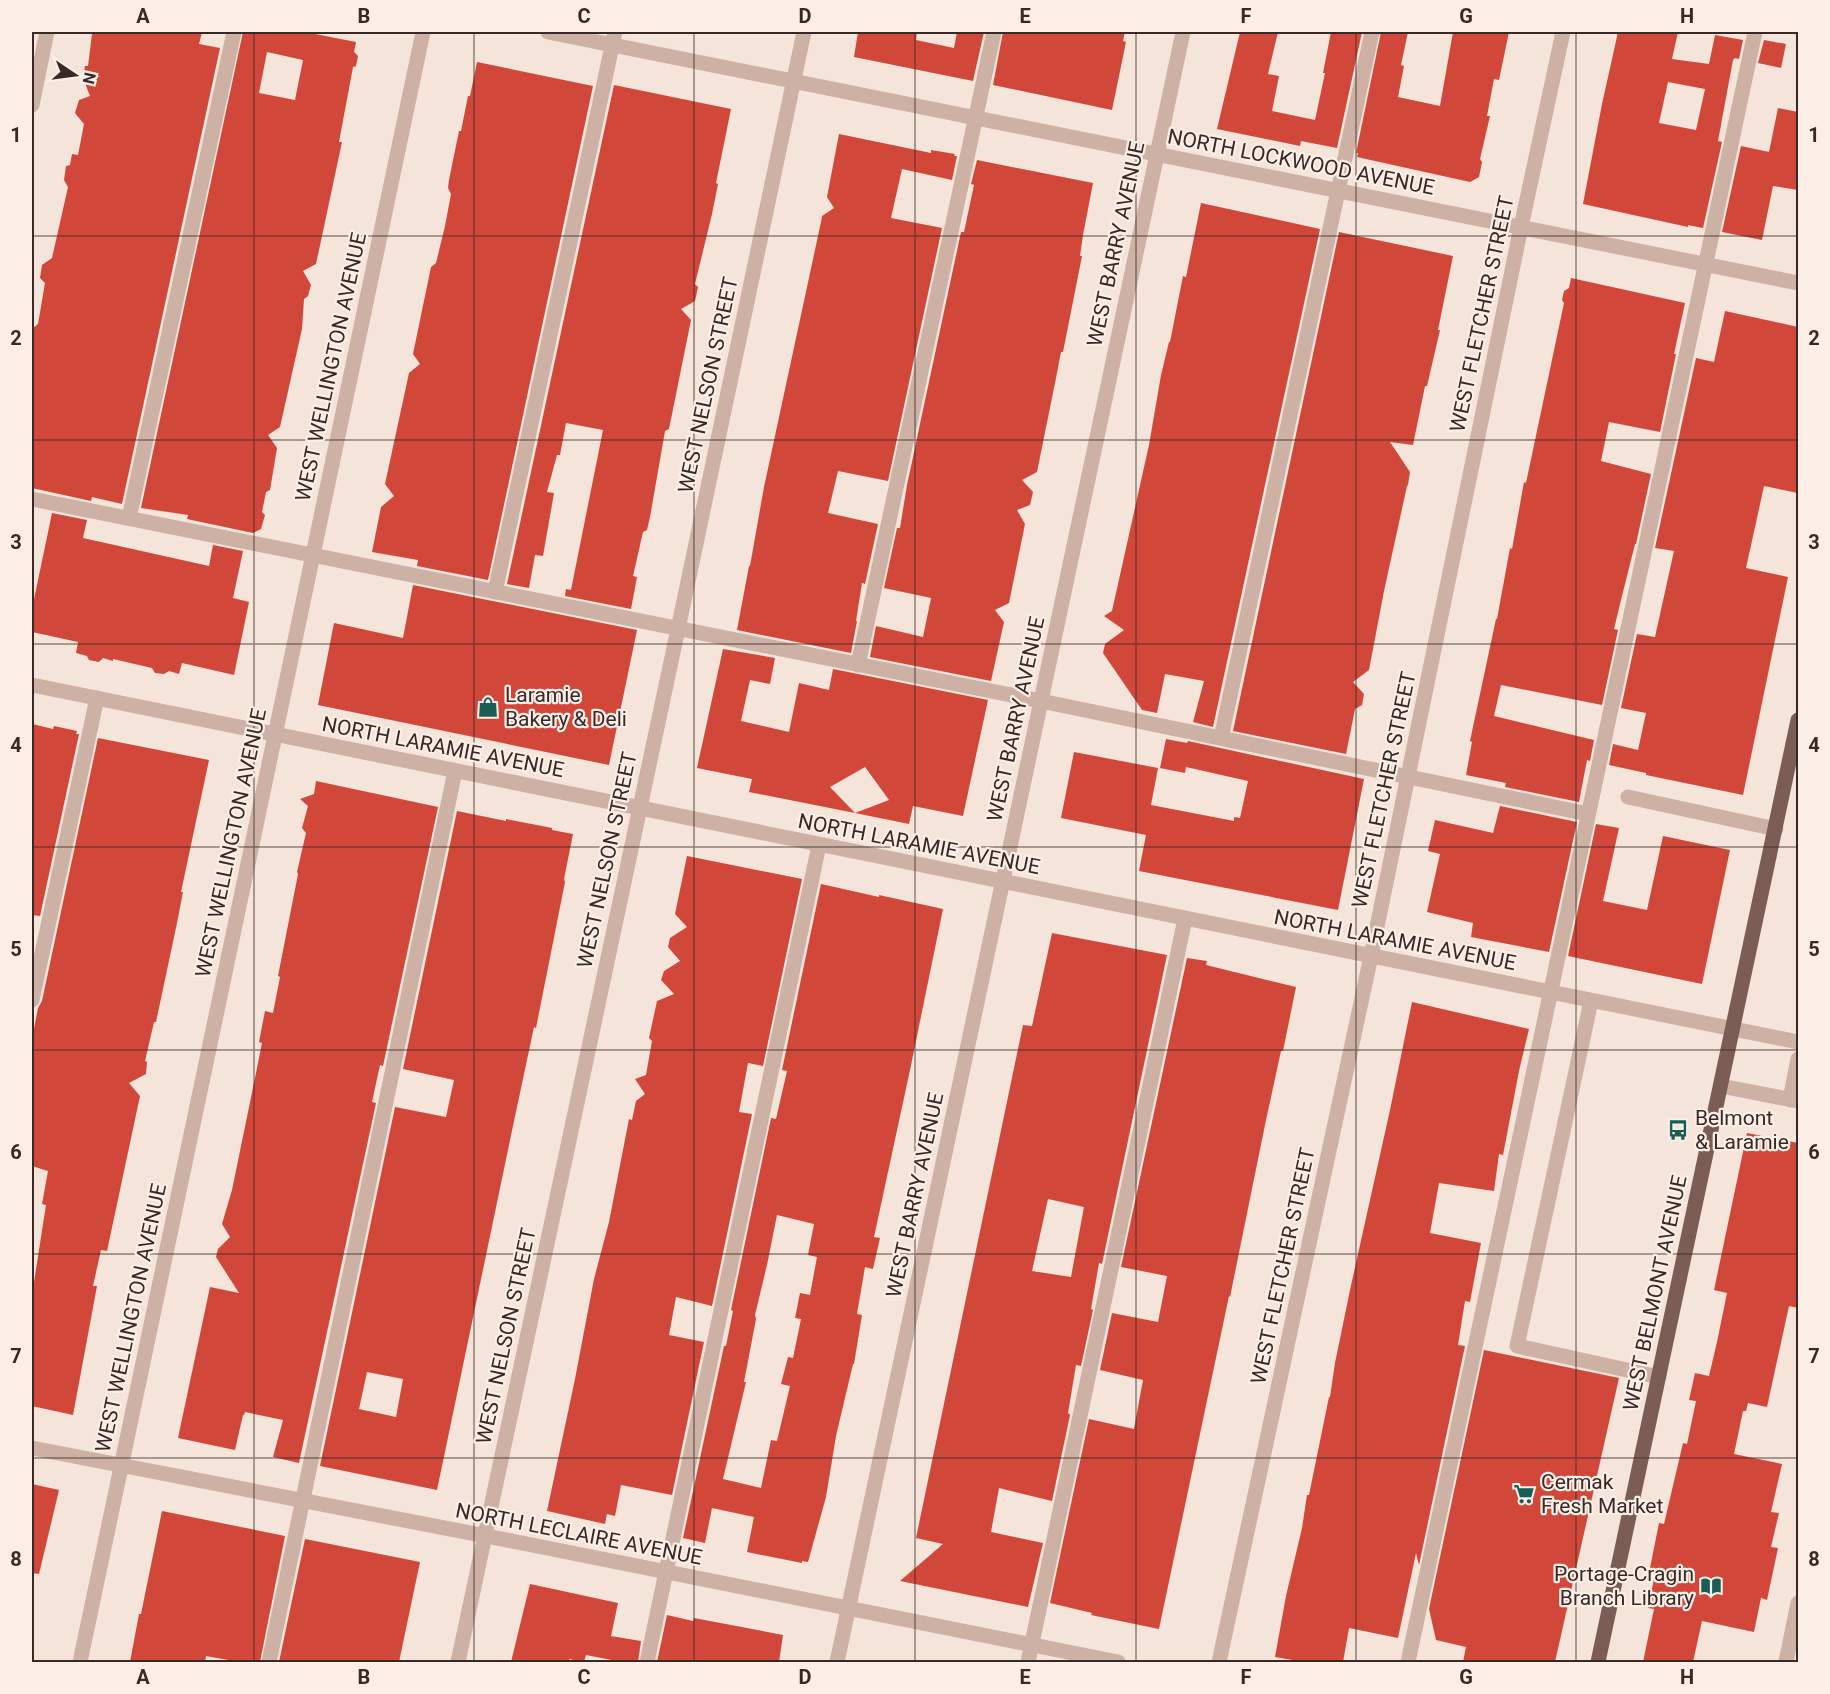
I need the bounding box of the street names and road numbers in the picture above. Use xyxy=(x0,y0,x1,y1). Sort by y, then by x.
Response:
street label: NORTH LOCKWOOD AVENUE xyxy=(1166,124,1437,200)
street label: WEST BARRY AVENUE xyxy=(1083,139,1149,349)
street label: WEST FLETCHER STREET xyxy=(1445,193,1519,434)
street label: WEST WELLINGTON AVENUE xyxy=(291,230,371,504)
street label: WEST NELSON STREET xyxy=(673,274,743,495)
street label: WEST BARRY AVENUE xyxy=(983,614,1049,824)
street label: WEST FLETCHER STREET xyxy=(1347,669,1421,910)
street label: WEST WELLINGTON AVENUE xyxy=(191,706,271,980)
street label: NORTH LARAMIE AVENUE xyxy=(320,712,566,782)
street label: WEST NELSON STREET xyxy=(572,749,642,970)
street label: NORTH LARAMIE AVENUE xyxy=(796,809,1042,879)
street label: NORTH LARAMIE AVENUE xyxy=(1272,905,1518,975)
street label: WEST BARRY AVENUE xyxy=(882,1090,948,1300)
street label: WEST FLETCHER STREET xyxy=(1246,1145,1320,1386)
street label: WEST BELMONT AVENUE xyxy=(1618,1173,1692,1413)
street label: WEST WELLINGTON AVENUE xyxy=(91,1181,171,1455)
street label: WEST NELSON STREET xyxy=(471,1225,541,1446)
street label: NORTH LECLAIRE AVENUE xyxy=(454,1498,704,1570)

